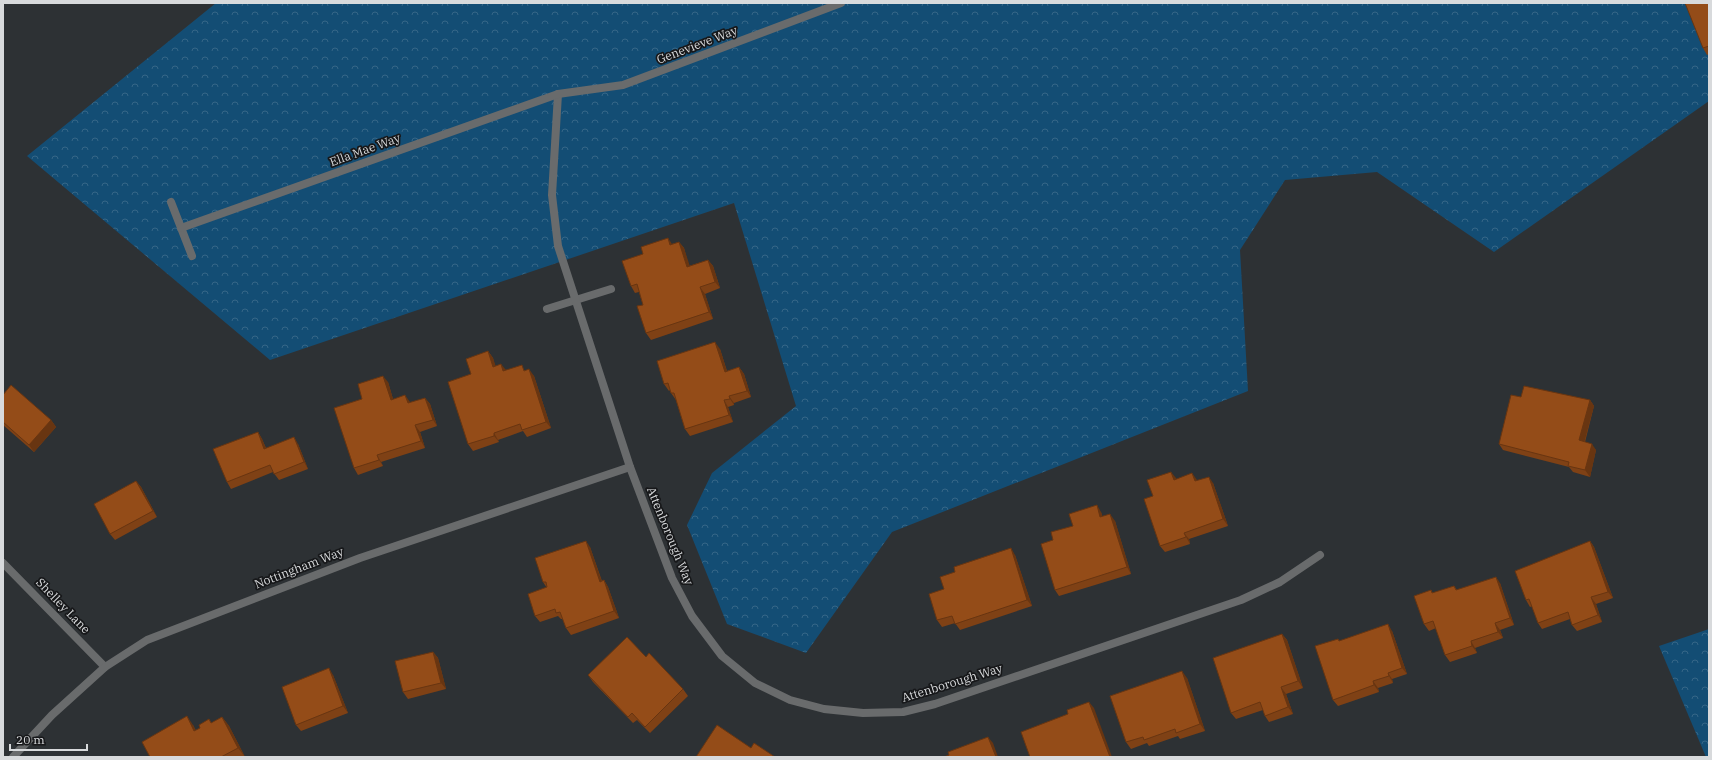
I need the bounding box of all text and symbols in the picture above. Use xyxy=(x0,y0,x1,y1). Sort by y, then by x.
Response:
street label: Genevieve Way xyxy=(654,22,740,67)
street label: Ella Mae Way xyxy=(327,130,403,169)
street label: Attenborough Way xyxy=(644,484,697,588)
street label: Nottingham Way xyxy=(252,543,346,591)
street label: Shelley Lane xyxy=(33,575,94,637)
street label: Attenborough Way xyxy=(900,660,1005,705)
scale bar xyxy=(10,726,87,752)
text: 20 m xyxy=(16,732,45,747)

